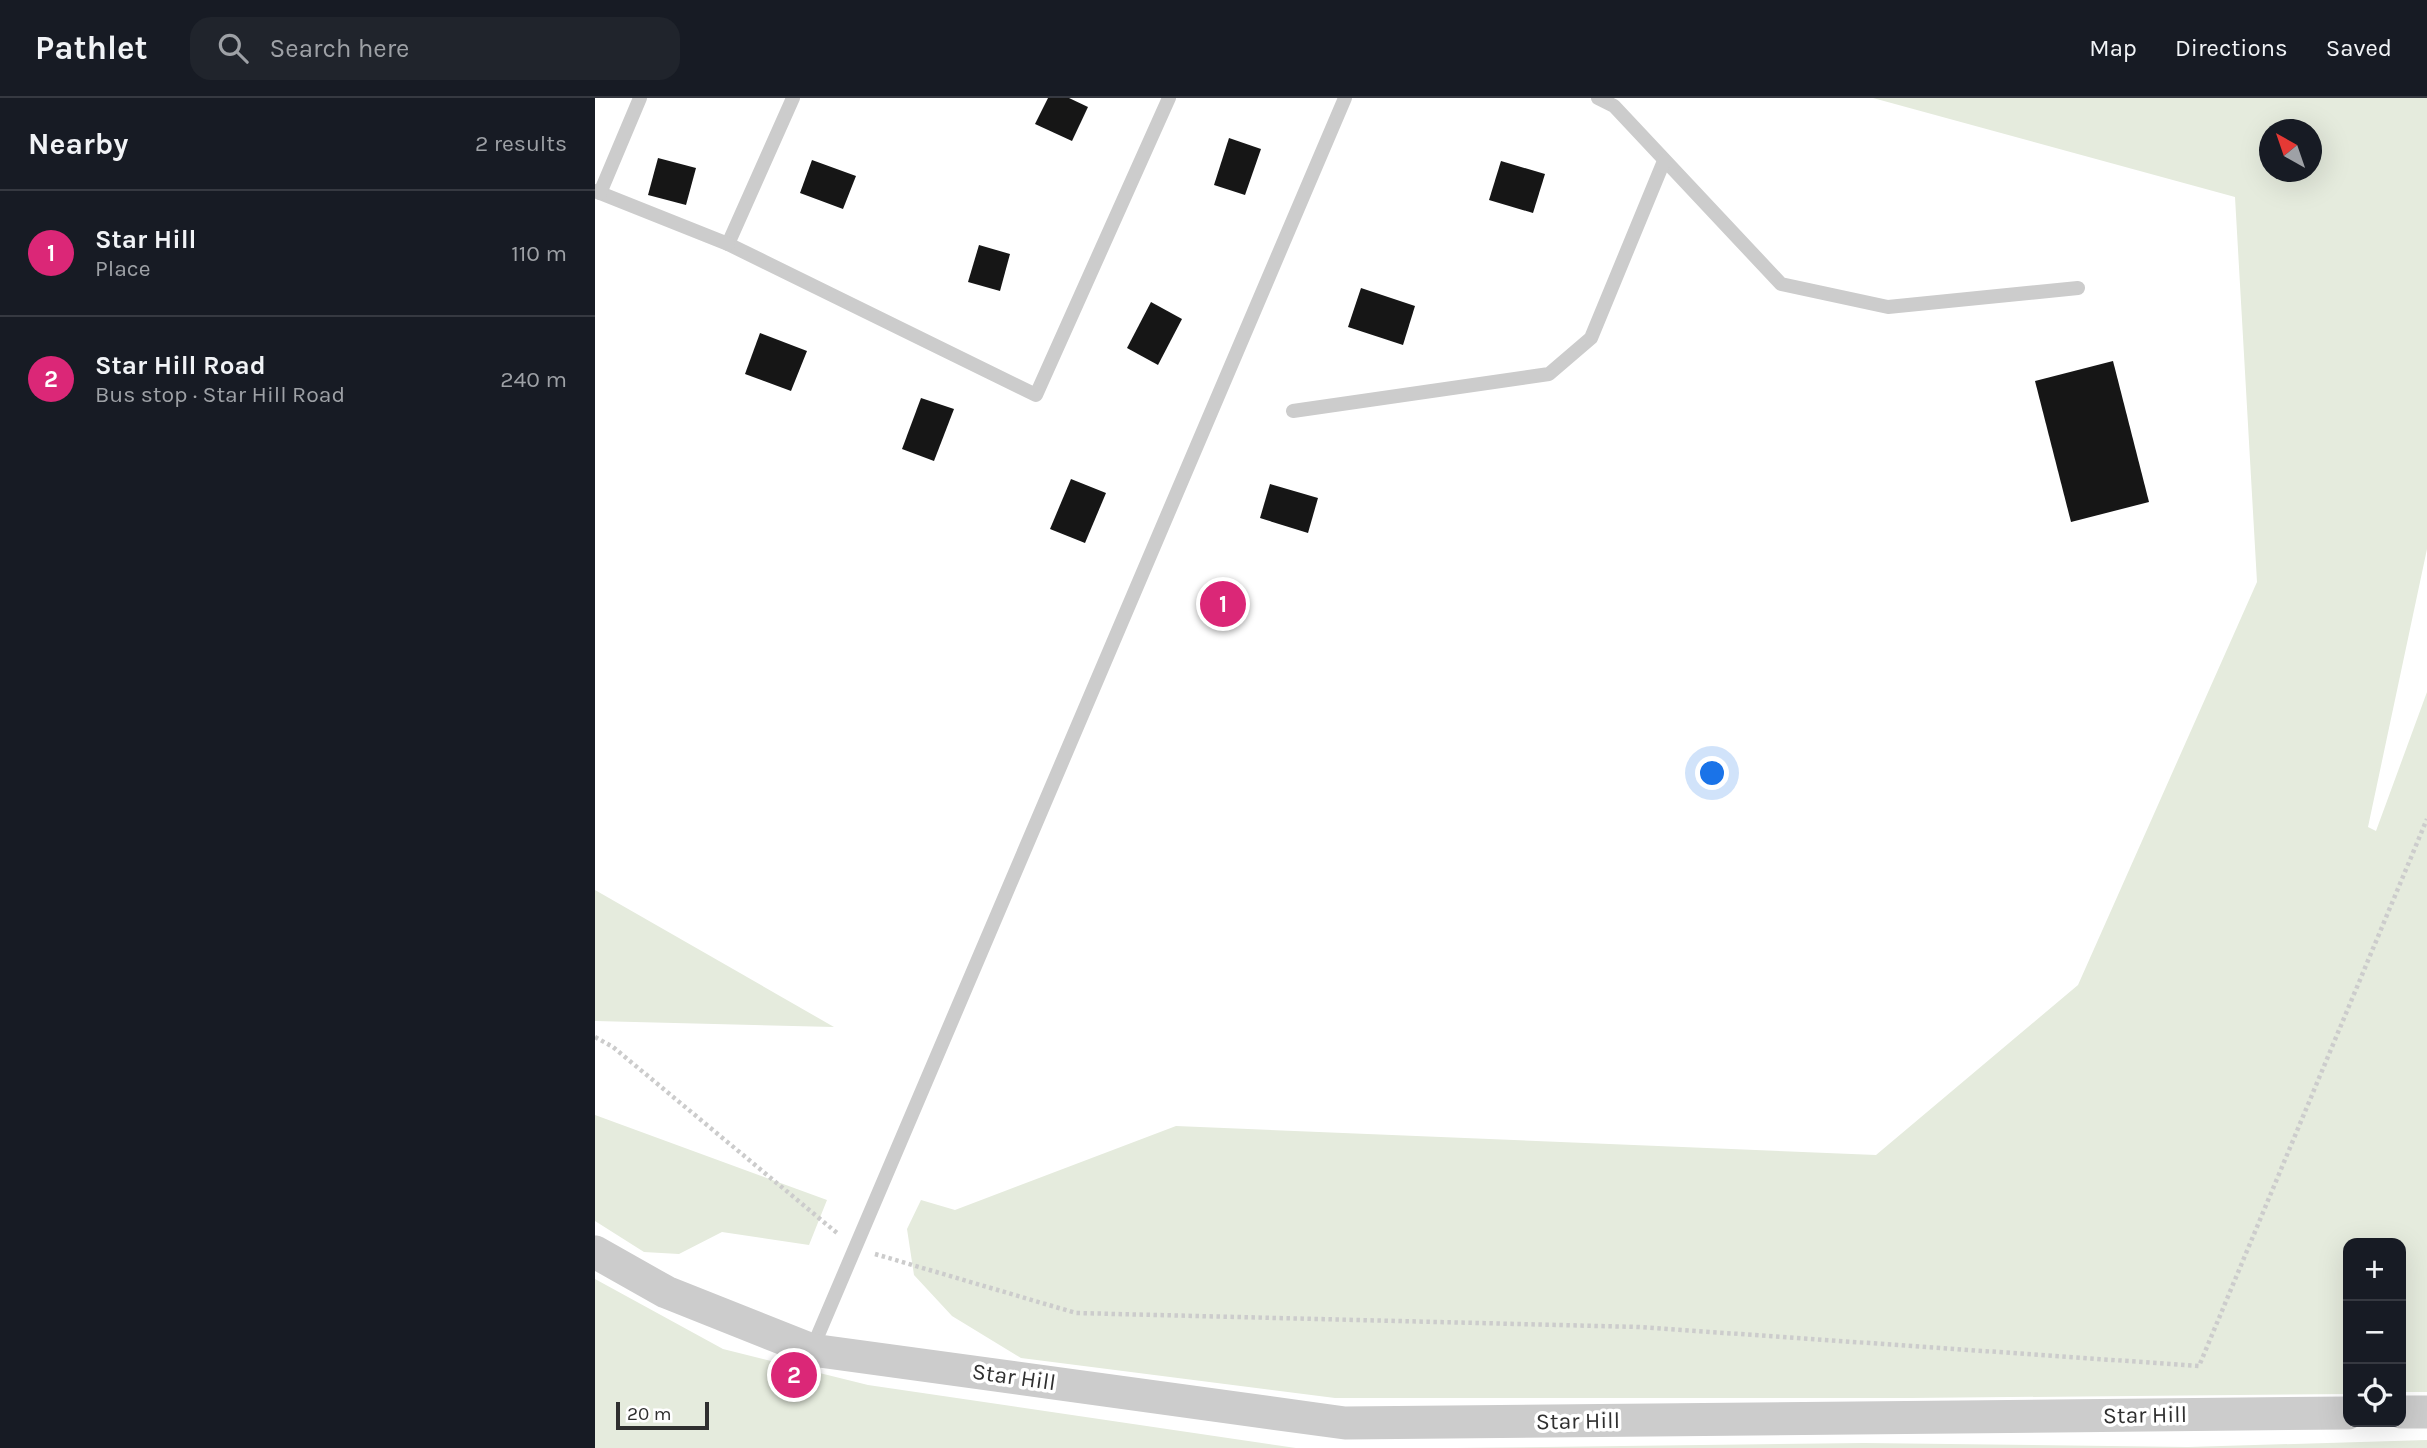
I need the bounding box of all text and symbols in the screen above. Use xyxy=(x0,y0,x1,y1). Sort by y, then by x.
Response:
search box xyxy=(190,17,680,80)
text: Pathlet xyxy=(35,29,148,67)
icon: search xyxy=(214,29,252,67)
text: Search here xyxy=(270,33,409,64)
text: Map xyxy=(2089,34,2137,62)
text: Directions xyxy=(2175,34,2288,62)
text: Saved xyxy=(2326,34,2392,62)
north arrow xyxy=(2259,119,2322,182)
text: Nearby xyxy=(28,126,128,162)
text: 2 results xyxy=(475,130,567,157)
text: Star Hill xyxy=(95,224,197,255)
text: 1 xyxy=(47,240,55,267)
text: 110 m xyxy=(511,240,567,267)
text: Place xyxy=(95,255,151,282)
text: Star Hill Road xyxy=(95,350,266,381)
text: 2 xyxy=(44,366,58,393)
text: 240 m xyxy=(500,366,567,393)
text: Bus stop · Star Hill Road xyxy=(95,381,345,408)
pin: 1 xyxy=(1200,578,1246,630)
your location xyxy=(1695,756,1729,790)
map controls xyxy=(2343,1238,2406,1427)
button: + xyxy=(2343,1238,2406,1301)
button: − xyxy=(2343,1301,2406,1364)
pin: 2 xyxy=(771,1349,817,1401)
street label: Star Hill xyxy=(970,1358,1058,1396)
button: locate xyxy=(2343,1364,2406,1427)
scale bar xyxy=(616,1399,709,1431)
street label: Star Hill xyxy=(2103,1401,2187,1429)
text: 20 m xyxy=(627,1403,672,1425)
street label: Star Hill xyxy=(1536,1407,1620,1435)

